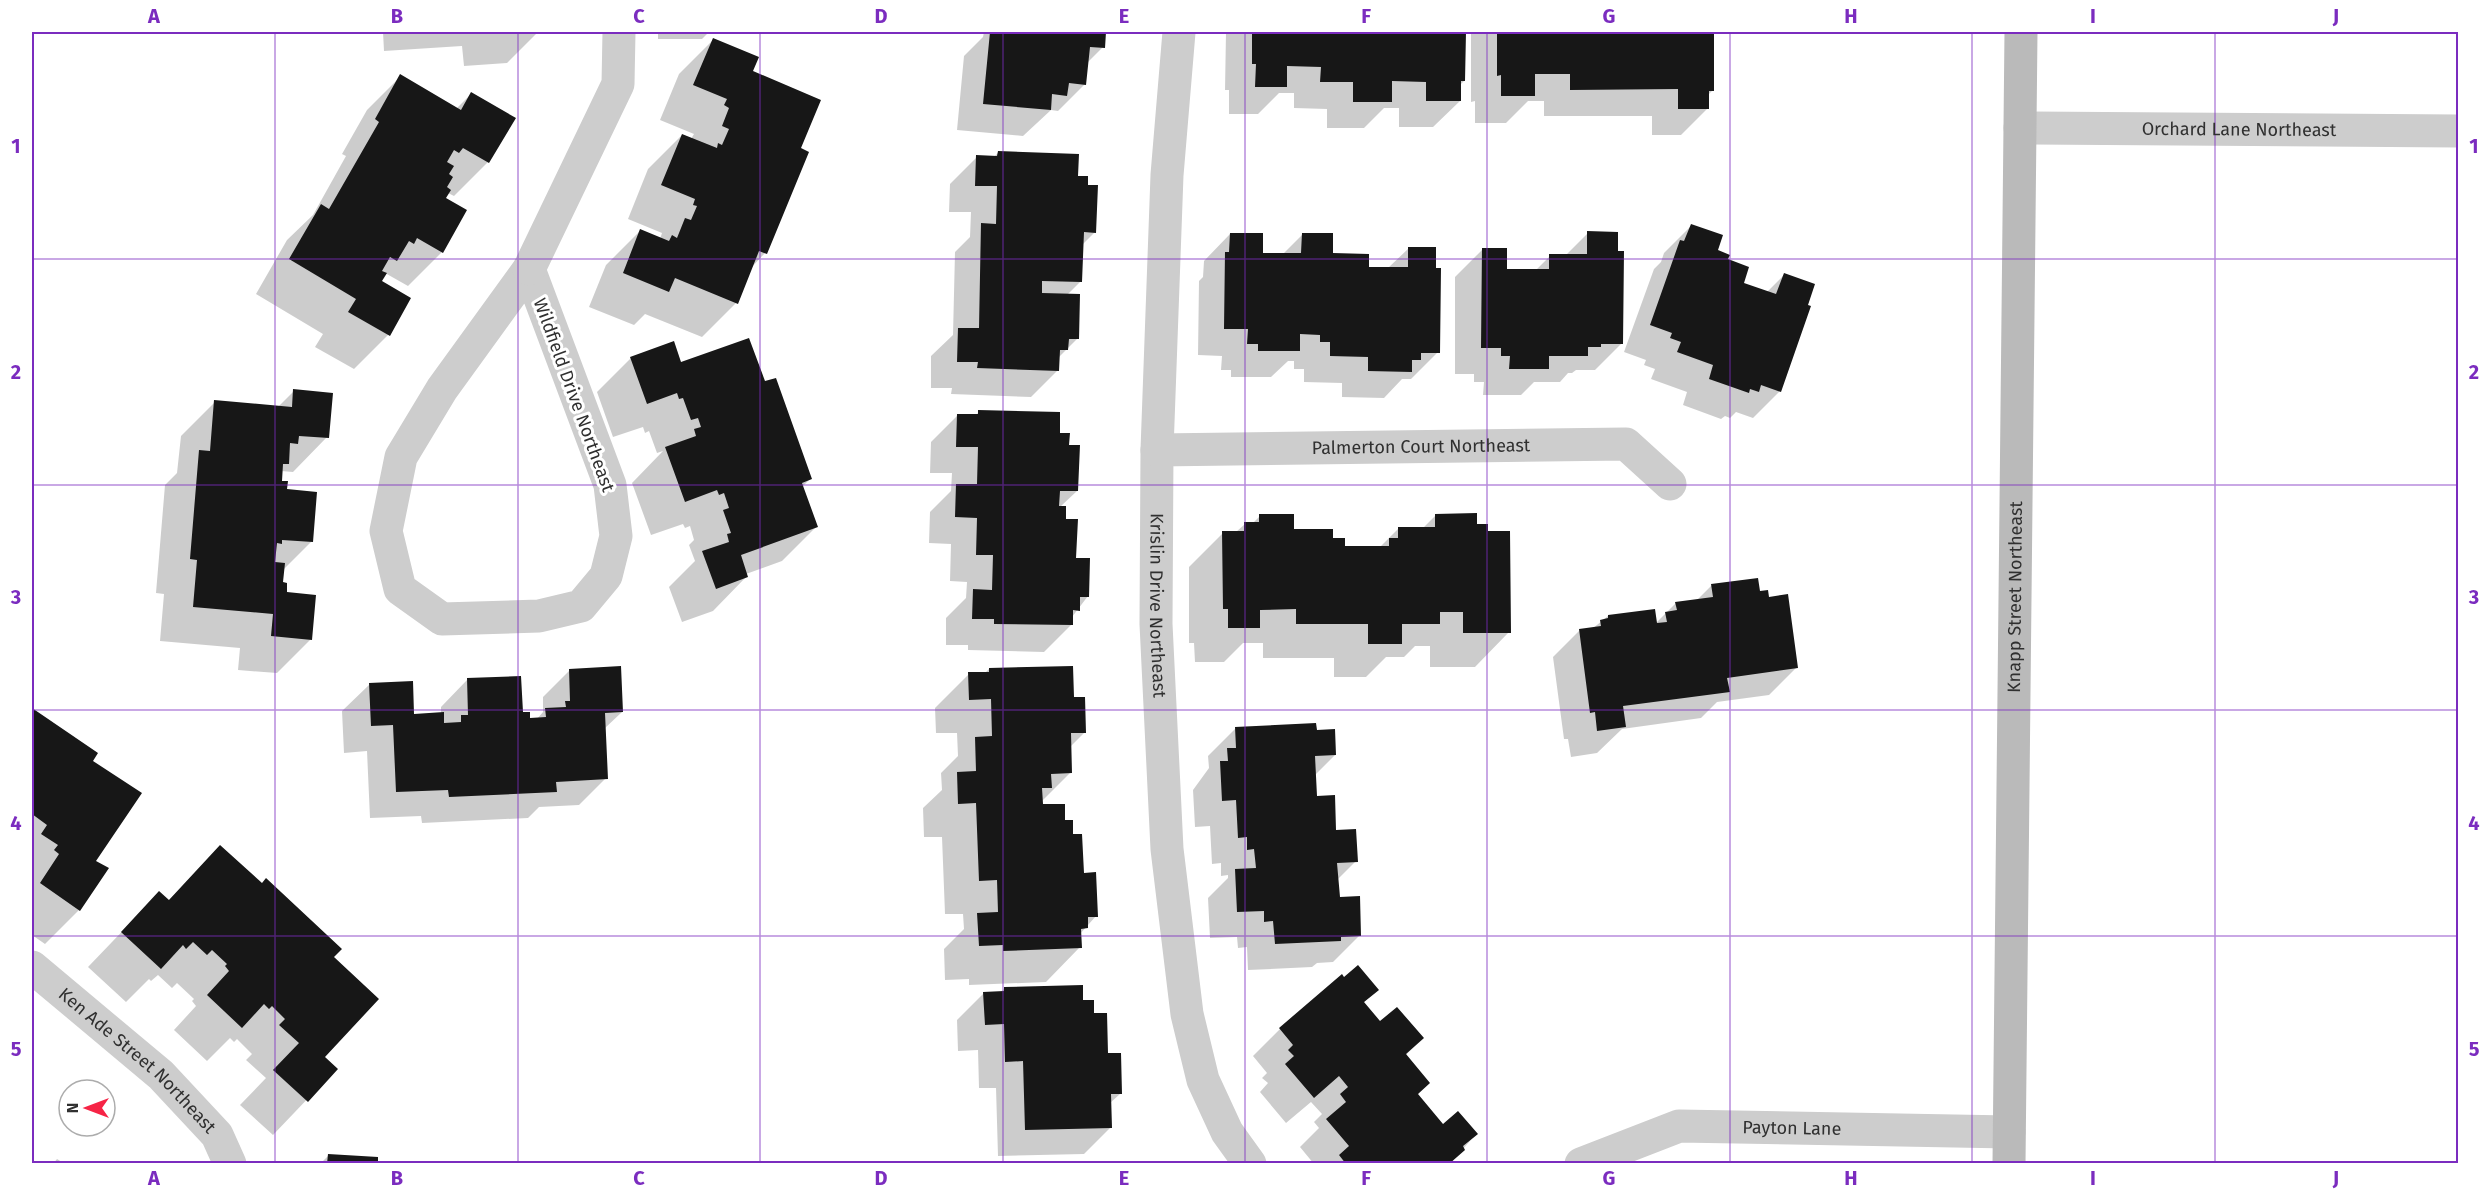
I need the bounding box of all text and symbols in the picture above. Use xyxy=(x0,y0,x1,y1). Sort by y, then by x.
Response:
text: A xyxy=(147,4,161,28)
text: B xyxy=(391,4,403,28)
text: C xyxy=(633,4,645,28)
text: D xyxy=(874,4,888,28)
text: E xyxy=(1119,4,1129,28)
text: F xyxy=(1361,4,1371,28)
text: G xyxy=(1603,4,1615,28)
text: H xyxy=(1844,4,1858,28)
text: I xyxy=(2090,4,2096,28)
text: J xyxy=(2332,4,2339,28)
street label: Orchard Lane Northeast xyxy=(2142,118,2337,141)
text: 1 xyxy=(11,134,21,158)
text: 1 xyxy=(2469,134,2479,158)
street label: Wildfield Drive Northeast xyxy=(529,295,620,495)
text: 2 xyxy=(11,360,21,384)
text: 2 xyxy=(2469,360,2479,384)
street label: Palmerton Court Northeast xyxy=(1312,434,1531,459)
street label: Knapp Street Northeast xyxy=(2003,501,2027,693)
street label: Krislin Drive Northeast xyxy=(1145,513,1171,699)
text: 3 xyxy=(10,585,21,609)
text: 3 xyxy=(2468,585,2479,609)
text: 4 xyxy=(10,811,22,835)
text: 4 xyxy=(2468,811,2480,835)
street label: Ken Ade Street Northeast xyxy=(53,983,219,1139)
text: 5 xyxy=(11,1037,22,1061)
text: 5 xyxy=(2469,1037,2480,1061)
north arrow xyxy=(57,1078,117,1138)
street label: Payton Lane xyxy=(1742,1116,1842,1140)
text: A xyxy=(147,1166,161,1190)
text: B xyxy=(391,1166,403,1190)
text: C xyxy=(633,1166,645,1190)
text: D xyxy=(874,1166,888,1190)
text: E xyxy=(1119,1166,1129,1190)
text: F xyxy=(1361,1166,1371,1190)
text: G xyxy=(1603,1166,1615,1190)
text: H xyxy=(1844,1166,1858,1190)
text: I xyxy=(2090,1166,2096,1190)
text: J xyxy=(2332,1166,2339,1190)

